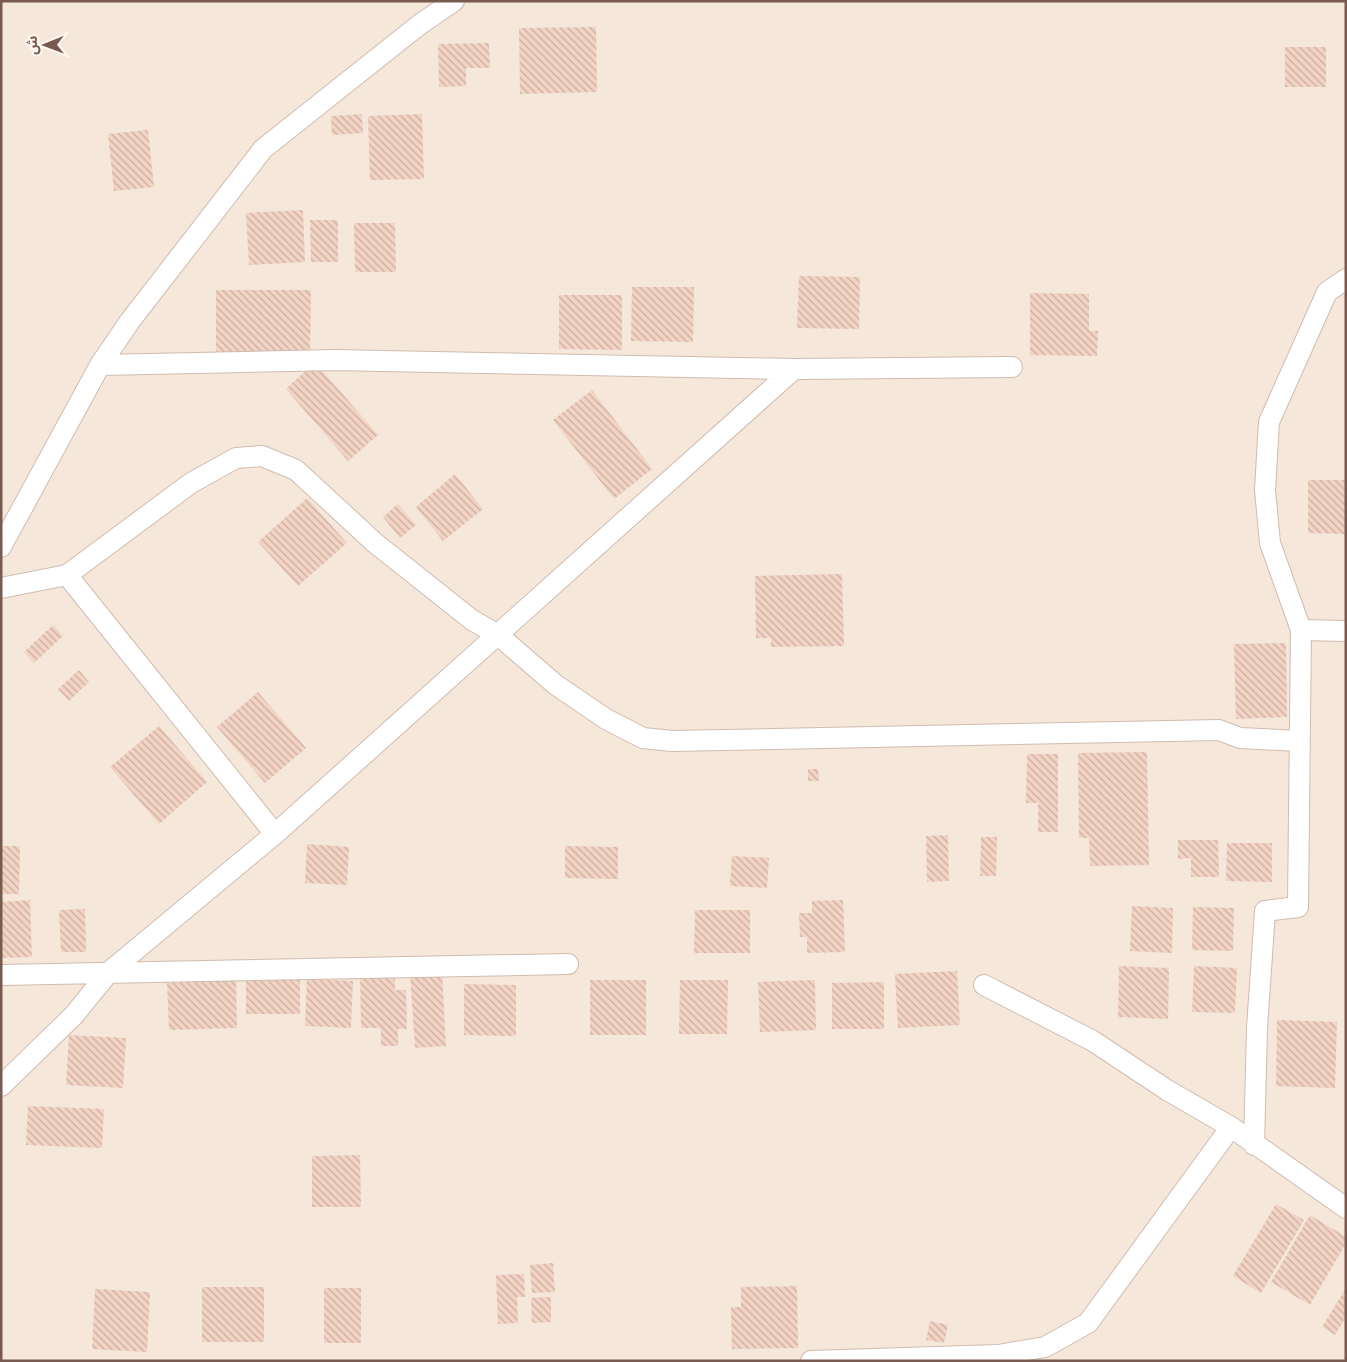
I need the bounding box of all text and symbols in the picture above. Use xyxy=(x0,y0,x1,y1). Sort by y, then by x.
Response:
north arrow xyxy=(20,20,70,70)
text: ش xyxy=(24,35,41,55)

